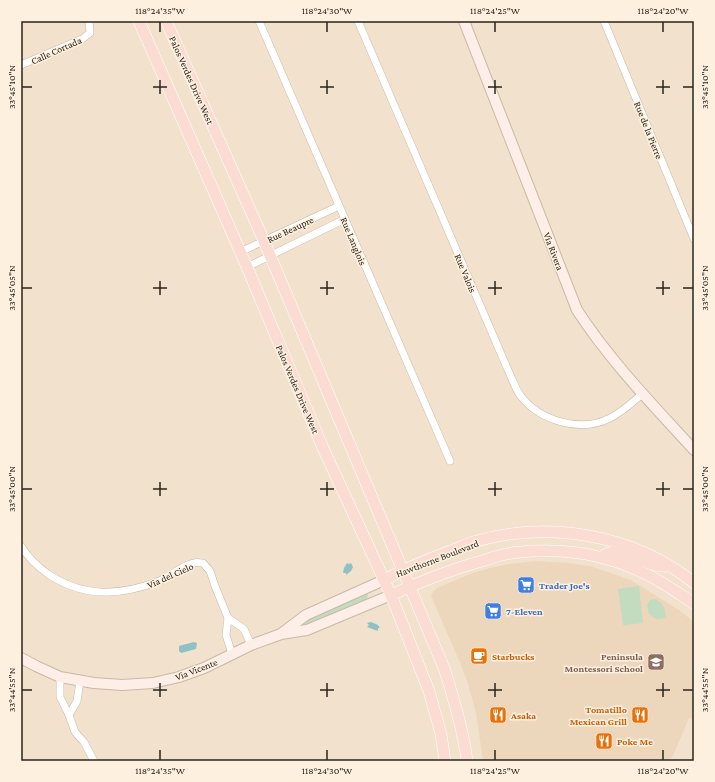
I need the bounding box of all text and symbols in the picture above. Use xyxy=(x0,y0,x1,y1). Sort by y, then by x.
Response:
text: 118°24'35"W xyxy=(135,5,186,16)
text: 118°24'30"W xyxy=(302,5,353,16)
text: 118°24'25"W xyxy=(470,5,521,16)
text: 118°24'20"W xyxy=(638,5,689,16)
street label: Calle Cortada xyxy=(29,34,84,66)
street label: Palos Verdes Drive West xyxy=(167,34,216,127)
text: 33°45'10"N xyxy=(6,65,17,109)
text: 33°45'10"N xyxy=(699,65,710,109)
street label: Rue de la Pierre xyxy=(632,100,665,161)
street label: Rue Beaupre xyxy=(265,214,316,245)
street label: Rue Langlois xyxy=(339,216,369,267)
street label: Via Rivera xyxy=(541,231,566,272)
street label: Rue Valois xyxy=(452,252,479,294)
text: 33°45'05"N xyxy=(6,265,17,311)
text: 33°45'05"N xyxy=(699,265,710,311)
street label: Palos Verdes Drive West xyxy=(274,343,322,436)
text: 33°45'00"N xyxy=(6,466,17,512)
text: 33°45'00"N xyxy=(699,466,710,512)
street label: Hawthorne Boulevard xyxy=(394,537,481,579)
street label: Via del Cielo xyxy=(145,560,195,591)
supermarket icon: Trader Joe's xyxy=(516,575,536,595)
place label: Trader Joe's xyxy=(539,580,590,591)
supermarket icon: 7-Eleven xyxy=(483,601,503,621)
place label: 7-Eleven xyxy=(506,606,543,617)
cafe icon: Starbucks xyxy=(469,646,489,666)
place label: Starbucks xyxy=(492,651,534,662)
place label: Peninsula Montessori School xyxy=(565,651,643,674)
school or university icon: Peninsula Montessori School xyxy=(646,652,666,672)
street label: Via Vicente xyxy=(174,656,219,683)
text: 33°44'55"N xyxy=(6,667,17,712)
text: 33°44'55"N xyxy=(699,667,710,712)
place label: Tomatillo Mexican Grill xyxy=(570,704,627,727)
restaurant icon: Asaka xyxy=(488,705,508,725)
restaurant icon: Tomatillo Mexican Grill xyxy=(630,705,650,725)
place label: Asaka xyxy=(510,710,536,721)
restaurant icon: Poke Me xyxy=(594,731,614,751)
place label: Poke Me xyxy=(617,736,653,747)
text: 118°24'35"W xyxy=(135,765,186,776)
text: 118°24'30"W xyxy=(302,765,353,776)
text: 118°24'25"W xyxy=(470,765,521,776)
text: 118°24'20"W xyxy=(638,765,689,776)

